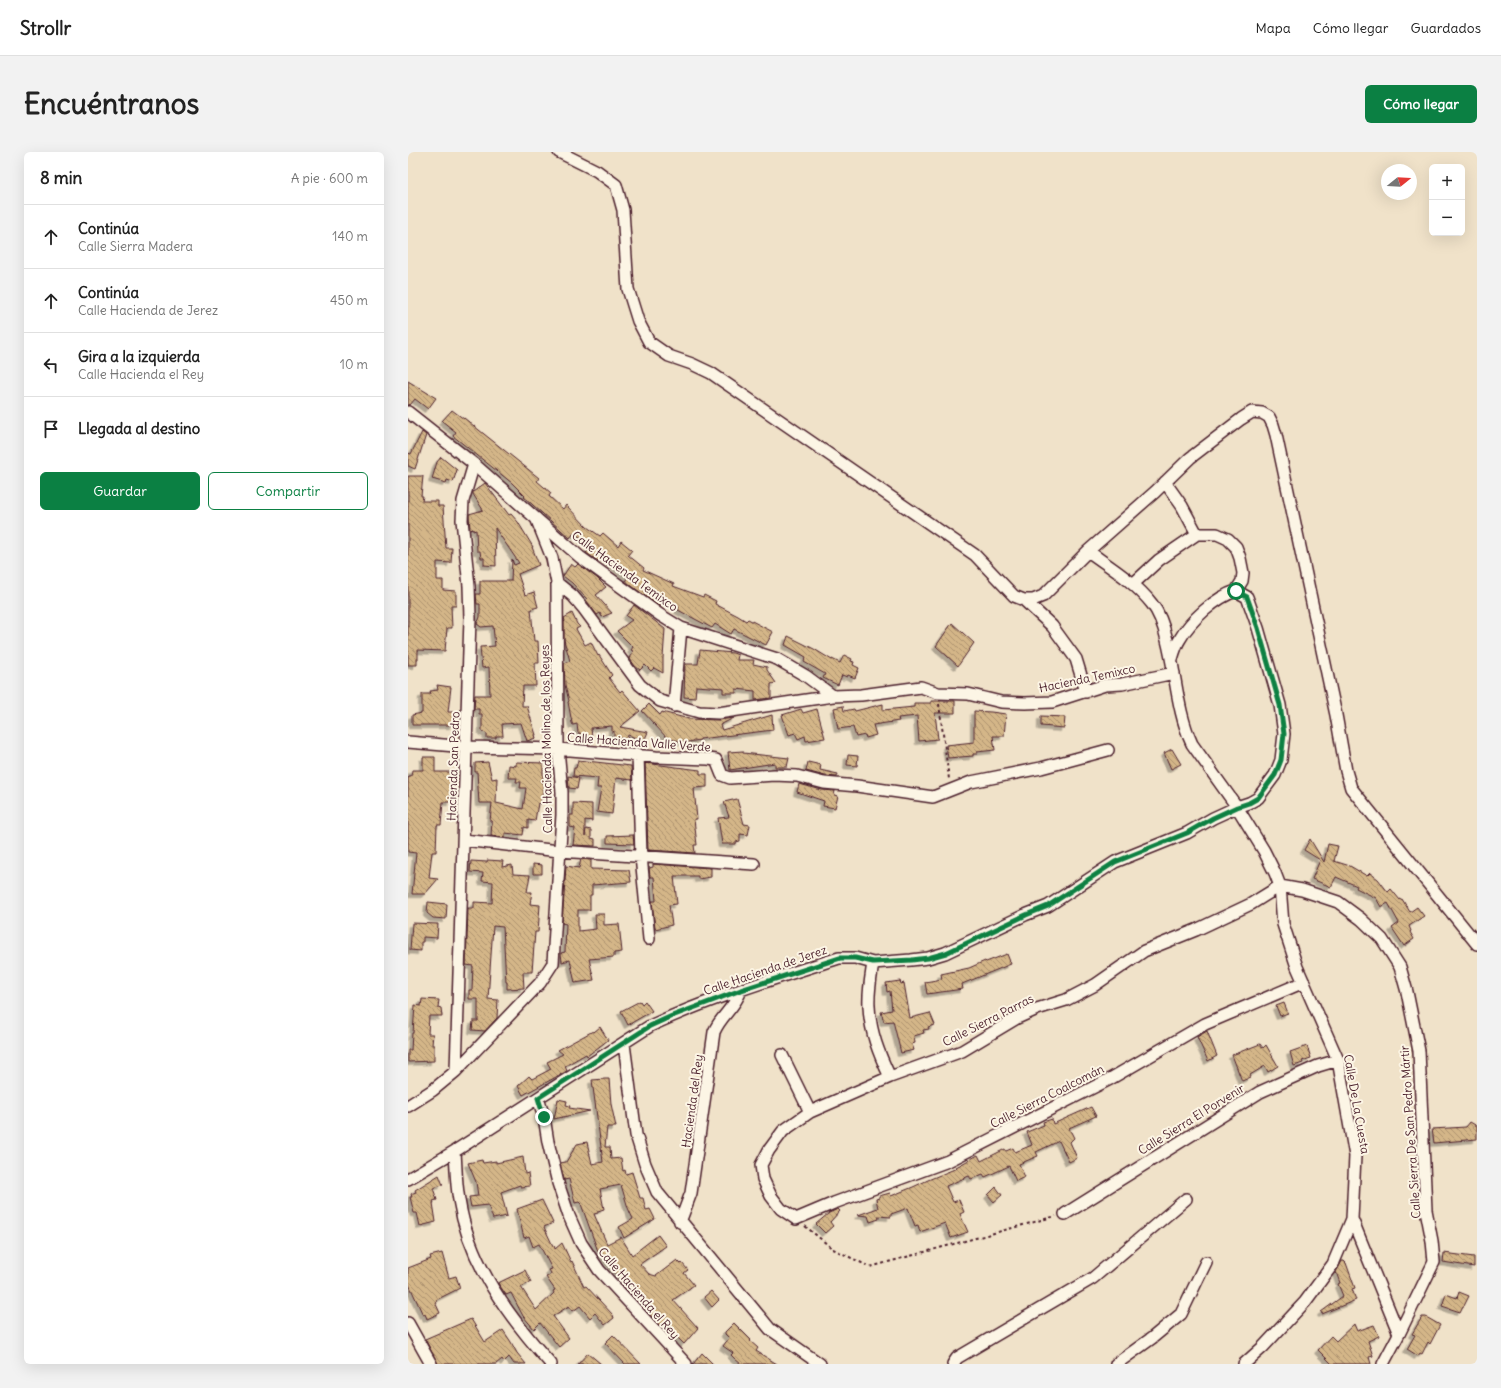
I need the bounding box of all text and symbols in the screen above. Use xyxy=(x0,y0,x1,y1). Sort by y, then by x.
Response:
text: Strollr xyxy=(20,16,71,40)
text: Mapa xyxy=(1256,19,1291,37)
text: Cómo llegar xyxy=(1313,19,1389,37)
text: Guardados xyxy=(1411,19,1481,37)
button: Cómo llegar xyxy=(1365,85,1477,123)
text: Encuéntranos xyxy=(24,86,199,122)
north arrow xyxy=(1381,164,1417,200)
map controls xyxy=(1429,164,1465,236)
button: + xyxy=(1429,164,1465,200)
text: 8 min xyxy=(40,167,82,189)
text: A pie · 600 m xyxy=(291,170,368,187)
button: − xyxy=(1429,200,1465,236)
text: Continúa xyxy=(78,219,139,238)
icon: ahead xyxy=(40,226,62,248)
text: 140 m xyxy=(332,228,368,245)
text: Calle Sierra Madera xyxy=(78,238,193,255)
text: Continúa xyxy=(78,283,139,302)
icon: ahead xyxy=(40,290,62,312)
text: 450 m xyxy=(330,292,368,309)
text: Calle Hacienda de Jerez xyxy=(78,302,218,319)
text: Gira a la izquierda xyxy=(78,347,200,366)
icon: left xyxy=(40,354,62,376)
text: 10 m xyxy=(340,356,368,373)
text: Calle Hacienda el Rey xyxy=(78,366,204,383)
icon: arrive xyxy=(40,418,62,440)
text: Llegada al destino xyxy=(78,419,200,438)
button: Guardar xyxy=(40,472,200,510)
button: Compartir xyxy=(208,472,368,510)
street label: Calle Hacienda Temixco xyxy=(569,528,681,615)
route start xyxy=(1227,582,1245,600)
street label: Calle Hacienda Molino de los Reyes xyxy=(537,645,555,833)
street label: Hacienda Temixco xyxy=(1038,660,1137,696)
street label: Hacienda San Pedro xyxy=(444,711,462,821)
street label: Calle Hacienda Valle Verde xyxy=(567,729,711,755)
street label: Calle Hacienda de Jerez xyxy=(701,942,829,998)
street label: Calle Sierra Parras xyxy=(940,991,1036,1049)
street label: Calle Sierra De San Pedro Mártir xyxy=(1396,1045,1424,1219)
street label: Hacienda del Rey xyxy=(678,1053,706,1149)
street label: Calle De La Cuesta xyxy=(1341,1053,1373,1155)
street label: Calle Sierra Coalcomán xyxy=(988,1061,1106,1131)
street label: Calle Sierra El Porvenir xyxy=(1135,1080,1247,1158)
route end xyxy=(535,1108,553,1126)
street label: Calle Hacienda el Rey xyxy=(595,1244,683,1342)

